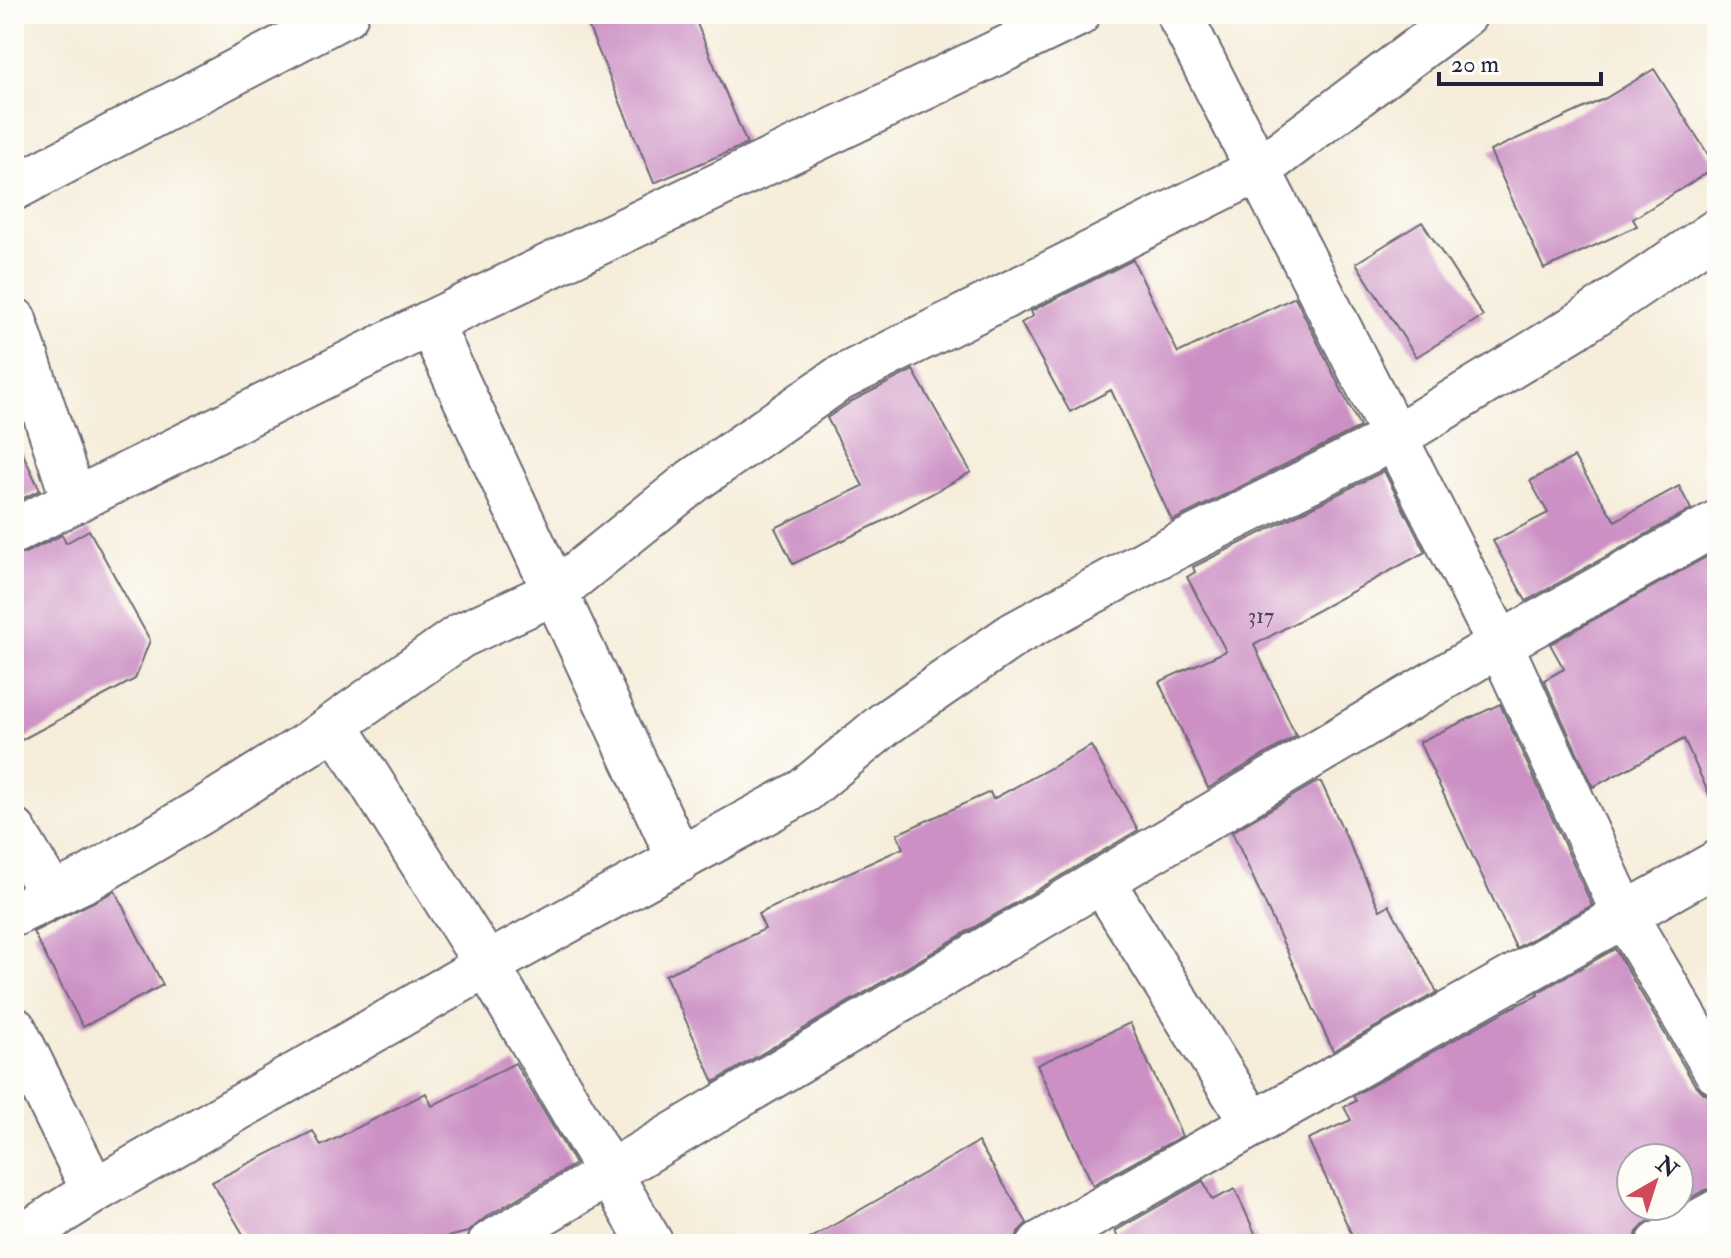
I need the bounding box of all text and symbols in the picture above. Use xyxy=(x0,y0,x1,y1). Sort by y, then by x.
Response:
scale bar xyxy=(1439,36,1601,86)
text: 20 m xyxy=(1451,49,1500,80)
house number: 317 xyxy=(1248,602,1274,630)
north arrow xyxy=(1615,1142,1695,1222)
text: N xyxy=(1650,1150,1684,1185)

